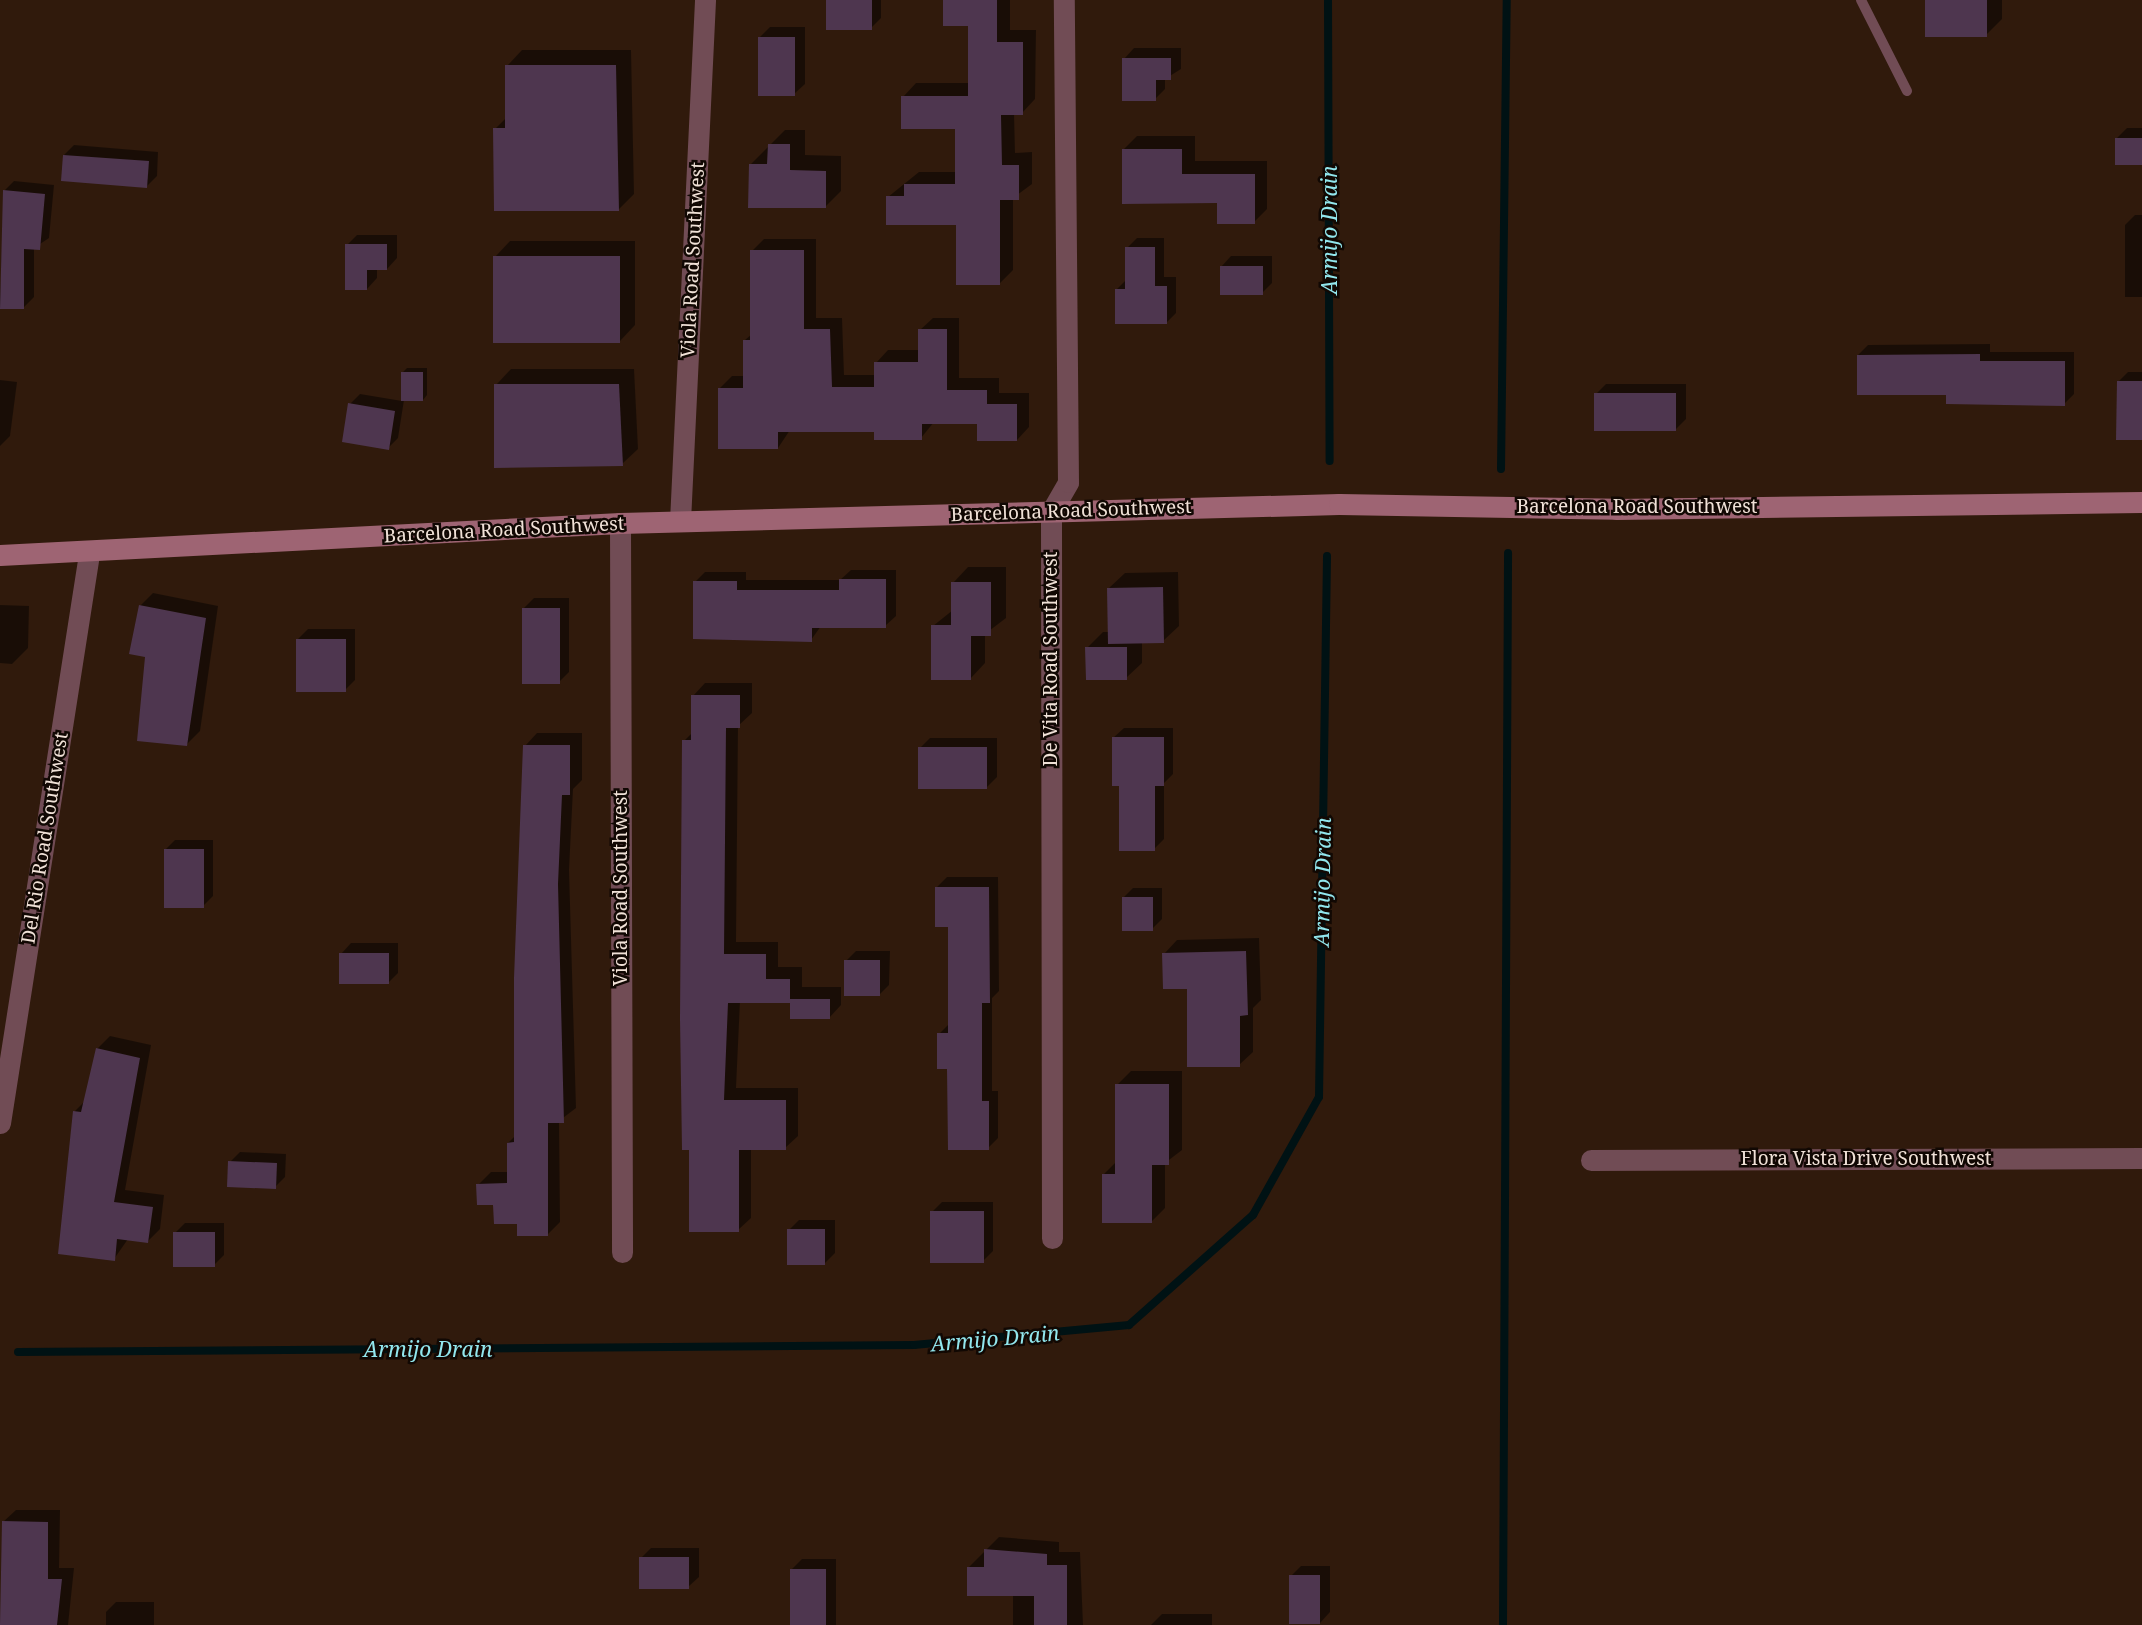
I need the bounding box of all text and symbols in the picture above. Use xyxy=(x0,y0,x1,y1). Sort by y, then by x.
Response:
street label: Viola Road Southwest xyxy=(676,162,710,358)
water label: Armijo Drain xyxy=(1316,165,1342,295)
street label: Barcelona Road Southwest xyxy=(950,495,1192,527)
street label: Barcelona Road Southwest xyxy=(1517,496,1757,518)
street label: Barcelona Road Southwest xyxy=(383,512,625,548)
street label: De Vita Road Southwest xyxy=(1040,552,1062,766)
street label: Del Rio Road Southwest xyxy=(17,731,73,945)
street label: Viola Road Southwest xyxy=(610,790,632,986)
water label: Armijo Drain xyxy=(1308,817,1336,947)
street label: Flora Vista Drive Southwest xyxy=(1741,1148,1991,1170)
water label: Armijo Drain xyxy=(930,1320,1060,1356)
water label: Armijo Drain xyxy=(363,1336,493,1362)

